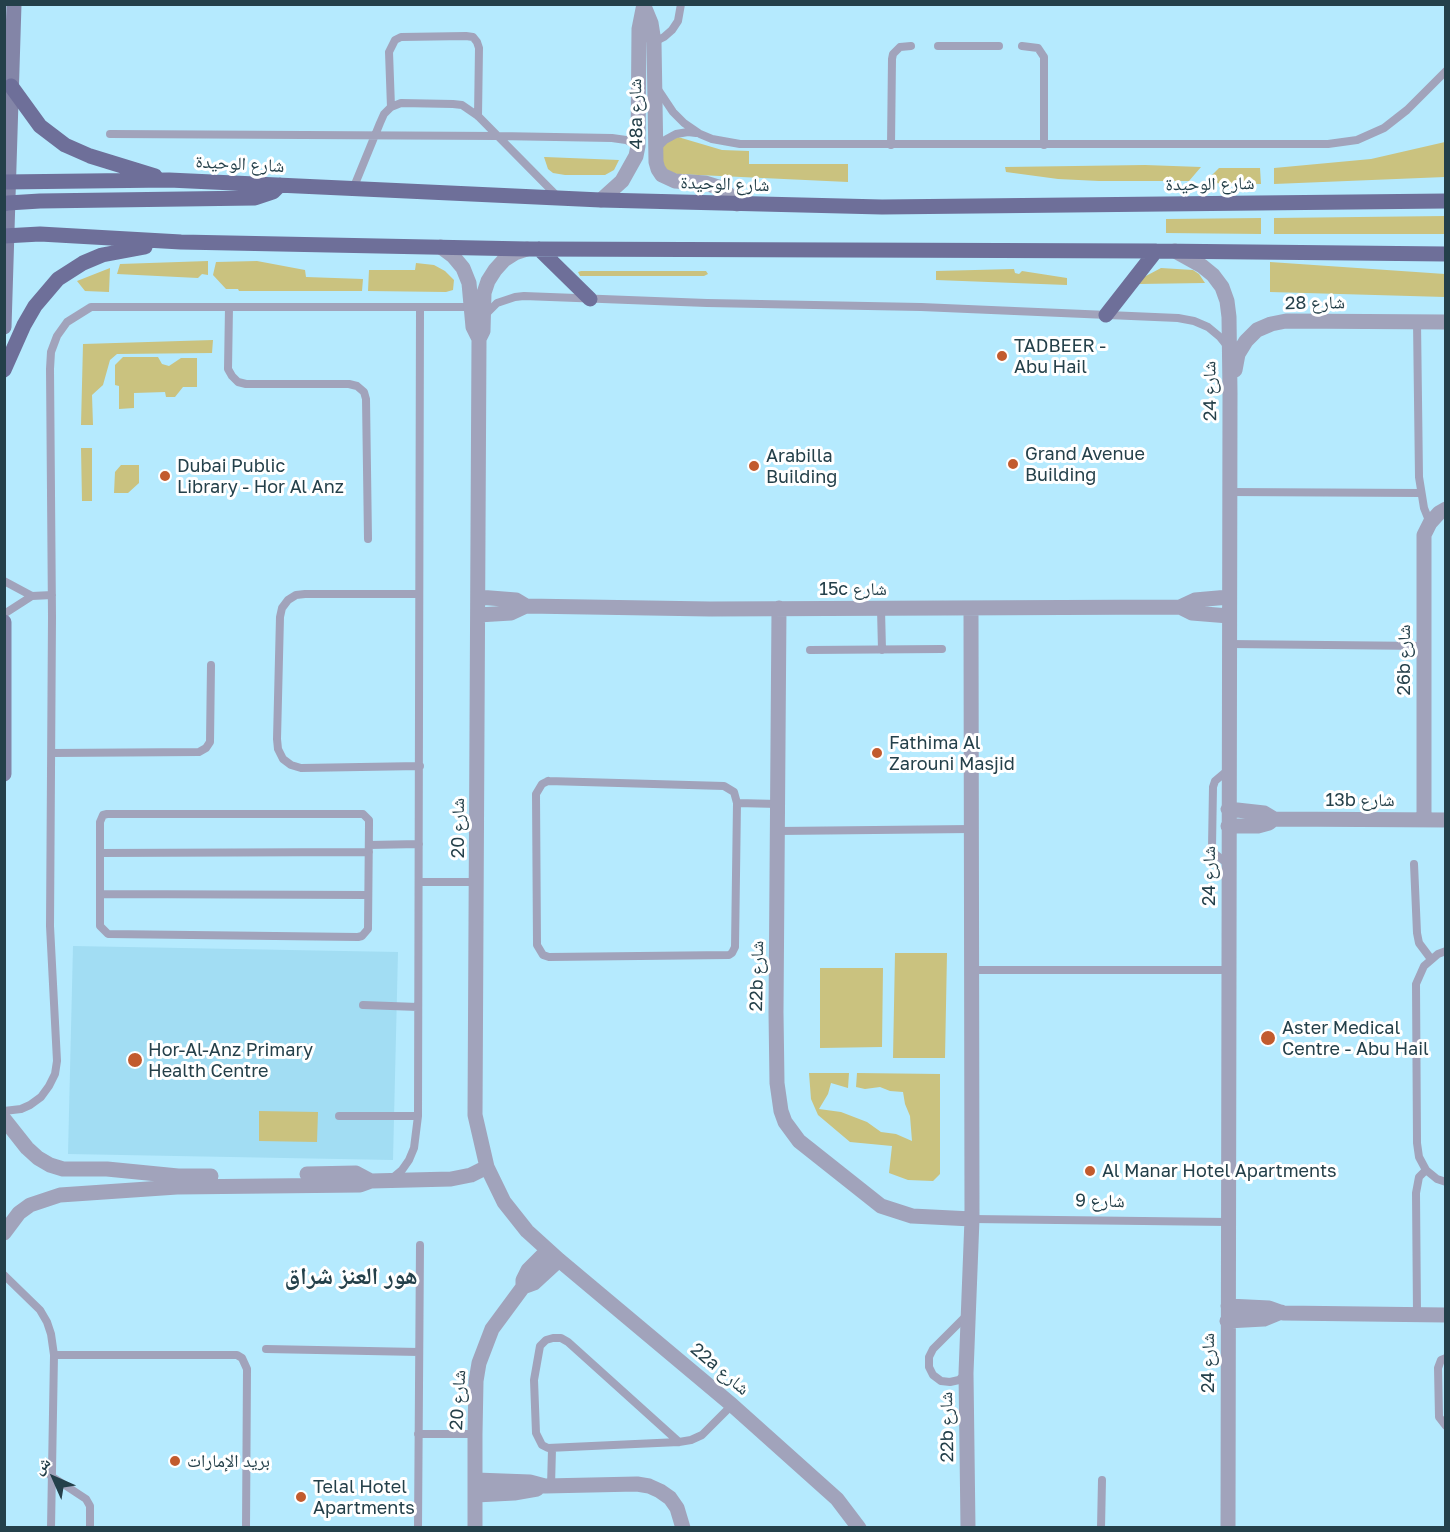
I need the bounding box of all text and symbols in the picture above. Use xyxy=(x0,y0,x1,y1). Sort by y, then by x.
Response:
street label: 48a شارع xyxy=(625,78,647,150)
street label: شارع الوحيدة xyxy=(195,151,285,177)
street label: شارع الوحيدة xyxy=(680,172,770,196)
street label: شارع الوحيدة xyxy=(1165,172,1255,196)
street label: شارع 28 xyxy=(1285,292,1345,314)
place label: TADBEER - Abu Hail xyxy=(1014,335,1106,378)
marker: TADBEER - Abu Hail xyxy=(995,349,1009,363)
street label: شارع 24 xyxy=(1199,361,1221,421)
place label: Grand Avenue Building xyxy=(1025,443,1145,486)
place label: Arabilla Building xyxy=(766,445,837,488)
place label: Dubai Public Library - Hor Al Anz xyxy=(177,455,344,498)
marker: Grand Avenue Building xyxy=(1006,457,1020,471)
marker: Arabilla Building xyxy=(747,459,761,473)
marker: Dubai Public Library - Hor Al Anz xyxy=(158,469,172,483)
street label: 15c شارع xyxy=(819,578,887,600)
street label: 26b شارع xyxy=(1393,624,1415,696)
place label: Fathima Al Zarouni Masjid xyxy=(889,732,1015,774)
marker: Fathima Al Zarouni Masjid xyxy=(870,746,884,760)
street label: 13b شارع xyxy=(1325,789,1395,811)
street label: شارع 20 xyxy=(447,798,469,858)
street label: شارع 24 xyxy=(1198,846,1220,906)
street label: 22b شارع xyxy=(746,940,768,1012)
place label: Aster Medical Centre - Abu Hail xyxy=(1282,1017,1429,1060)
marker: Aster Medical Centre - Abu Hail xyxy=(1259,1029,1277,1047)
place label: Hor-Al-Anz Primary Health Centre xyxy=(148,1039,313,1082)
marker: Hor-Al-Anz Primary Health Centre xyxy=(126,1051,144,1069)
place label: Al Manar Hotel Apartments xyxy=(1102,1160,1337,1182)
marker: Al Manar Hotel Apartments xyxy=(1083,1164,1097,1178)
street label: شارع 9 xyxy=(1075,1190,1125,1212)
district label: هور العنز شراق xyxy=(284,1262,418,1290)
street label: شارع 24 xyxy=(1197,1333,1219,1393)
street label: 22a شارع xyxy=(686,1338,754,1400)
street label: شارع 20 xyxy=(446,1369,470,1431)
street label: 22b شارع xyxy=(936,1391,958,1463)
north arrow xyxy=(24,1448,84,1508)
place label: بريد الإمارات xyxy=(187,1450,270,1472)
text: ش xyxy=(28,1452,54,1478)
marker: بريد الإمارات xyxy=(168,1454,182,1468)
place label: Telal Hotel Apartments xyxy=(313,1476,415,1518)
marker: Telal Hotel Apartments xyxy=(294,1490,308,1504)

